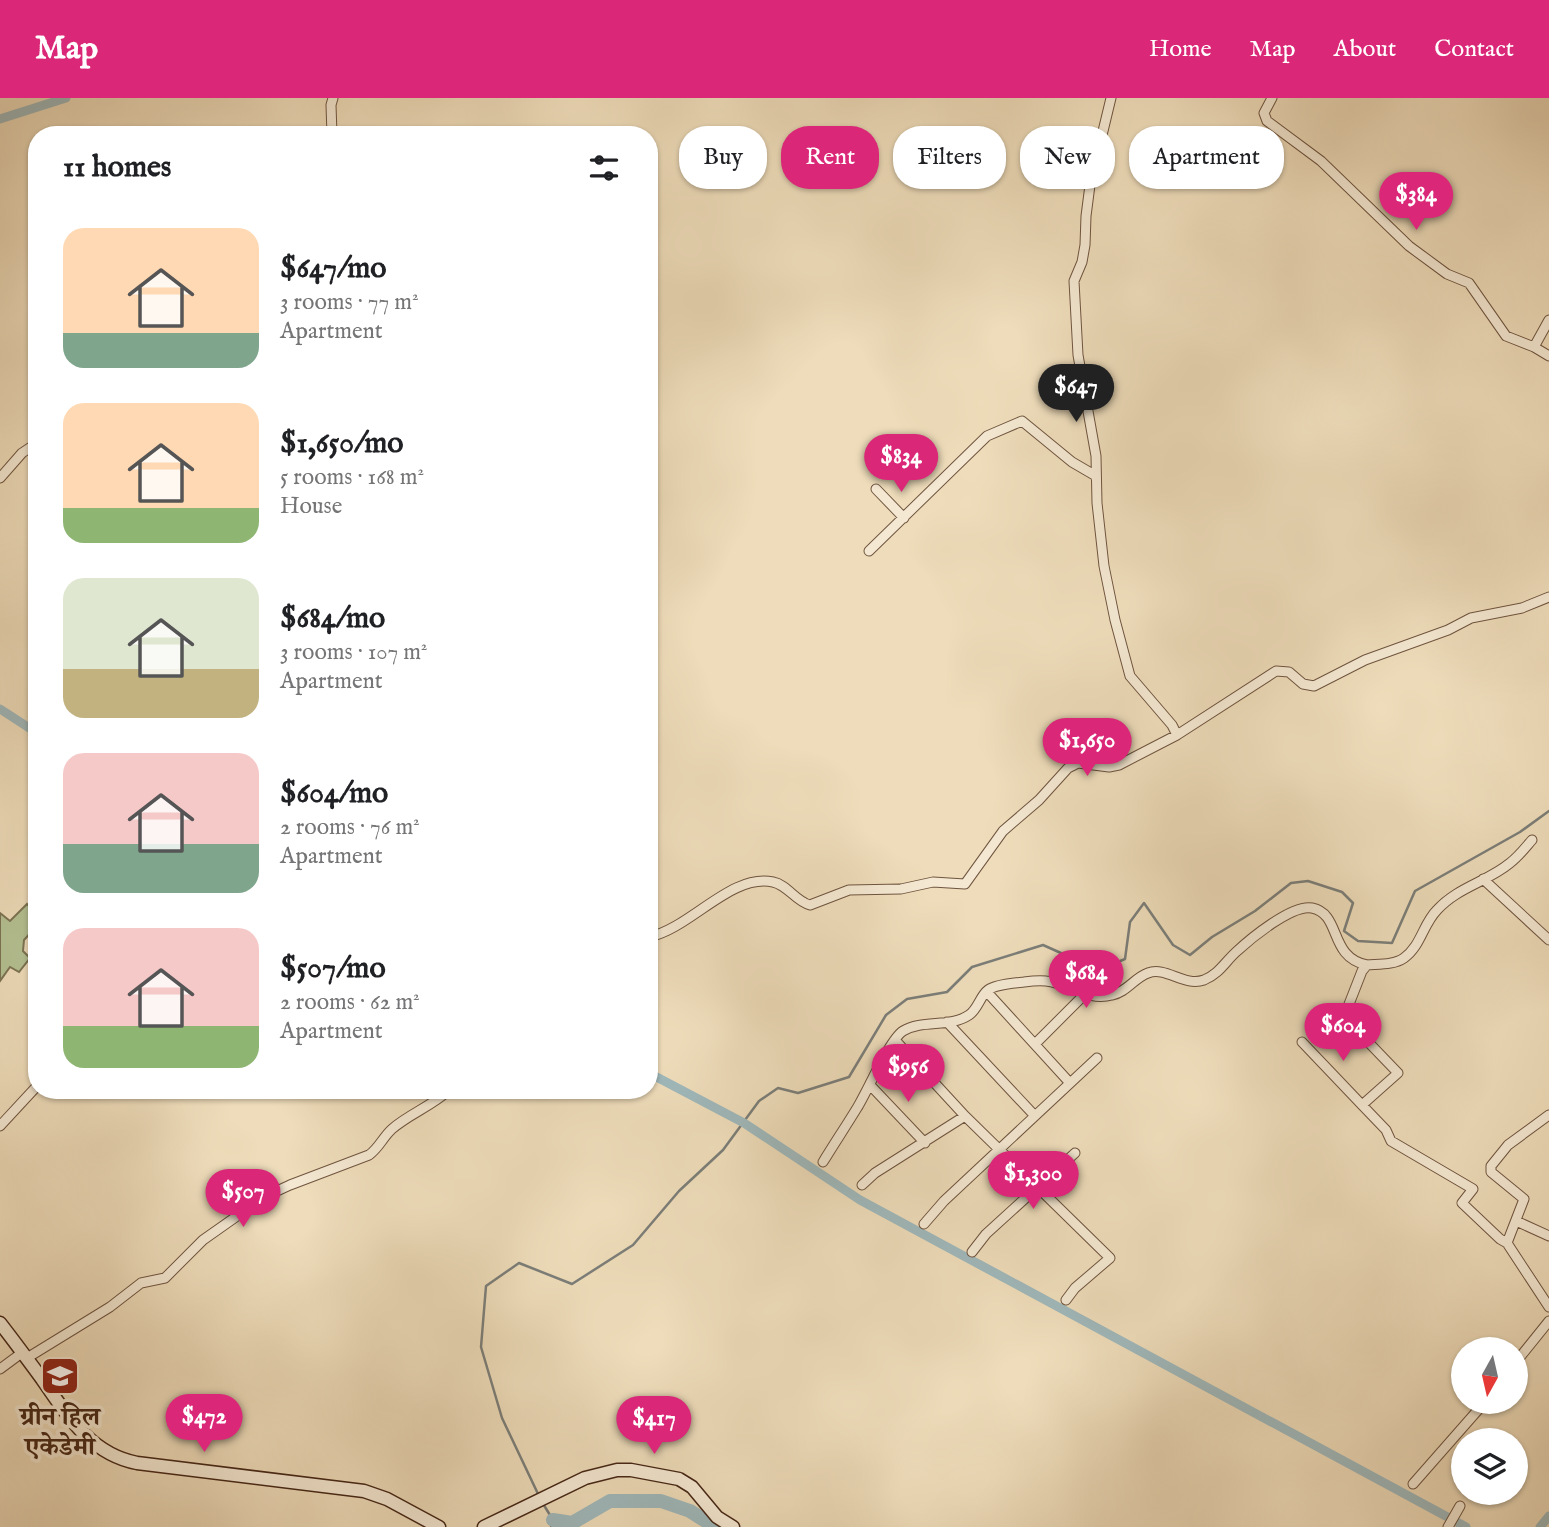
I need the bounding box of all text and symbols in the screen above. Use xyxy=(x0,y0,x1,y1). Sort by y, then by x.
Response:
text: Map xyxy=(35,28,98,70)
text: Home xyxy=(1149,34,1212,65)
text: Map xyxy=(1250,34,1296,65)
text: About xyxy=(1334,34,1396,65)
text: Contact xyxy=(1434,34,1514,65)
chip: Buy xyxy=(679,126,767,189)
chip: Rent xyxy=(781,126,879,189)
chip: Filters xyxy=(893,126,1006,189)
chip: New xyxy=(1020,126,1115,189)
chip: Apartment xyxy=(1129,126,1284,189)
text: 11 homes xyxy=(63,149,171,187)
icon: filters xyxy=(585,149,623,187)
pin: $384 xyxy=(1375,172,1457,232)
text: $384 xyxy=(1395,180,1437,209)
text: $647/mo xyxy=(280,250,387,288)
icon: home xyxy=(119,256,203,340)
text: 3 rooms · 77 m² xyxy=(280,288,419,317)
text: Apartment xyxy=(280,317,383,346)
pin: $647 xyxy=(1035,364,1117,424)
text: $647 xyxy=(1054,372,1098,401)
text: $1,650/mo xyxy=(280,425,403,463)
icon: home xyxy=(119,431,203,515)
pin: $834 xyxy=(860,434,942,494)
text: $834 xyxy=(880,442,922,471)
text: 5 rooms · 168 m² xyxy=(280,463,424,492)
text: House xyxy=(280,492,342,521)
text: $684/mo xyxy=(280,600,385,638)
icon: home xyxy=(119,606,203,690)
text: 3 rooms · 107 m² xyxy=(280,638,428,667)
text: Apartment xyxy=(280,667,383,696)
pin: $1,650 xyxy=(1030,718,1144,778)
text: $1,650 xyxy=(1059,726,1115,755)
text: $604/mo xyxy=(280,775,388,813)
icon: home xyxy=(119,781,203,865)
text: 2 rooms · 76 m² xyxy=(280,813,420,842)
text: Apartment xyxy=(280,842,383,871)
text: $507/mo xyxy=(280,950,386,988)
pin: $684 xyxy=(1045,950,1127,1010)
icon: home xyxy=(119,956,203,1040)
text: $684 xyxy=(1065,958,1107,987)
text: 2 rooms · 62 m² xyxy=(280,988,420,1017)
pin: $604 xyxy=(1302,1004,1384,1063)
text: $604 xyxy=(1320,1011,1366,1040)
text: Apartment xyxy=(280,1017,383,1046)
pin: $956 xyxy=(867,1044,949,1104)
text: $956 xyxy=(888,1052,928,1081)
pin: $1,300 xyxy=(976,1152,1090,1211)
text: $1,300 xyxy=(1004,1159,1062,1188)
pin: $507 xyxy=(202,1170,284,1229)
text: $507 xyxy=(221,1177,265,1206)
north arrow xyxy=(1451,1337,1528,1414)
map controls xyxy=(1451,1337,1528,1505)
school or university icon: ग्रीन हिल एकेडेमी xyxy=(39,1355,81,1397)
pin: $472 xyxy=(163,1394,245,1454)
pin: $417 xyxy=(613,1396,695,1456)
place label: ग्रीन हिल एकेडेमी xyxy=(18,1401,102,1464)
text: $472 xyxy=(182,1402,226,1431)
text: $417 xyxy=(632,1404,676,1433)
button: layers xyxy=(1451,1428,1528,1505)

